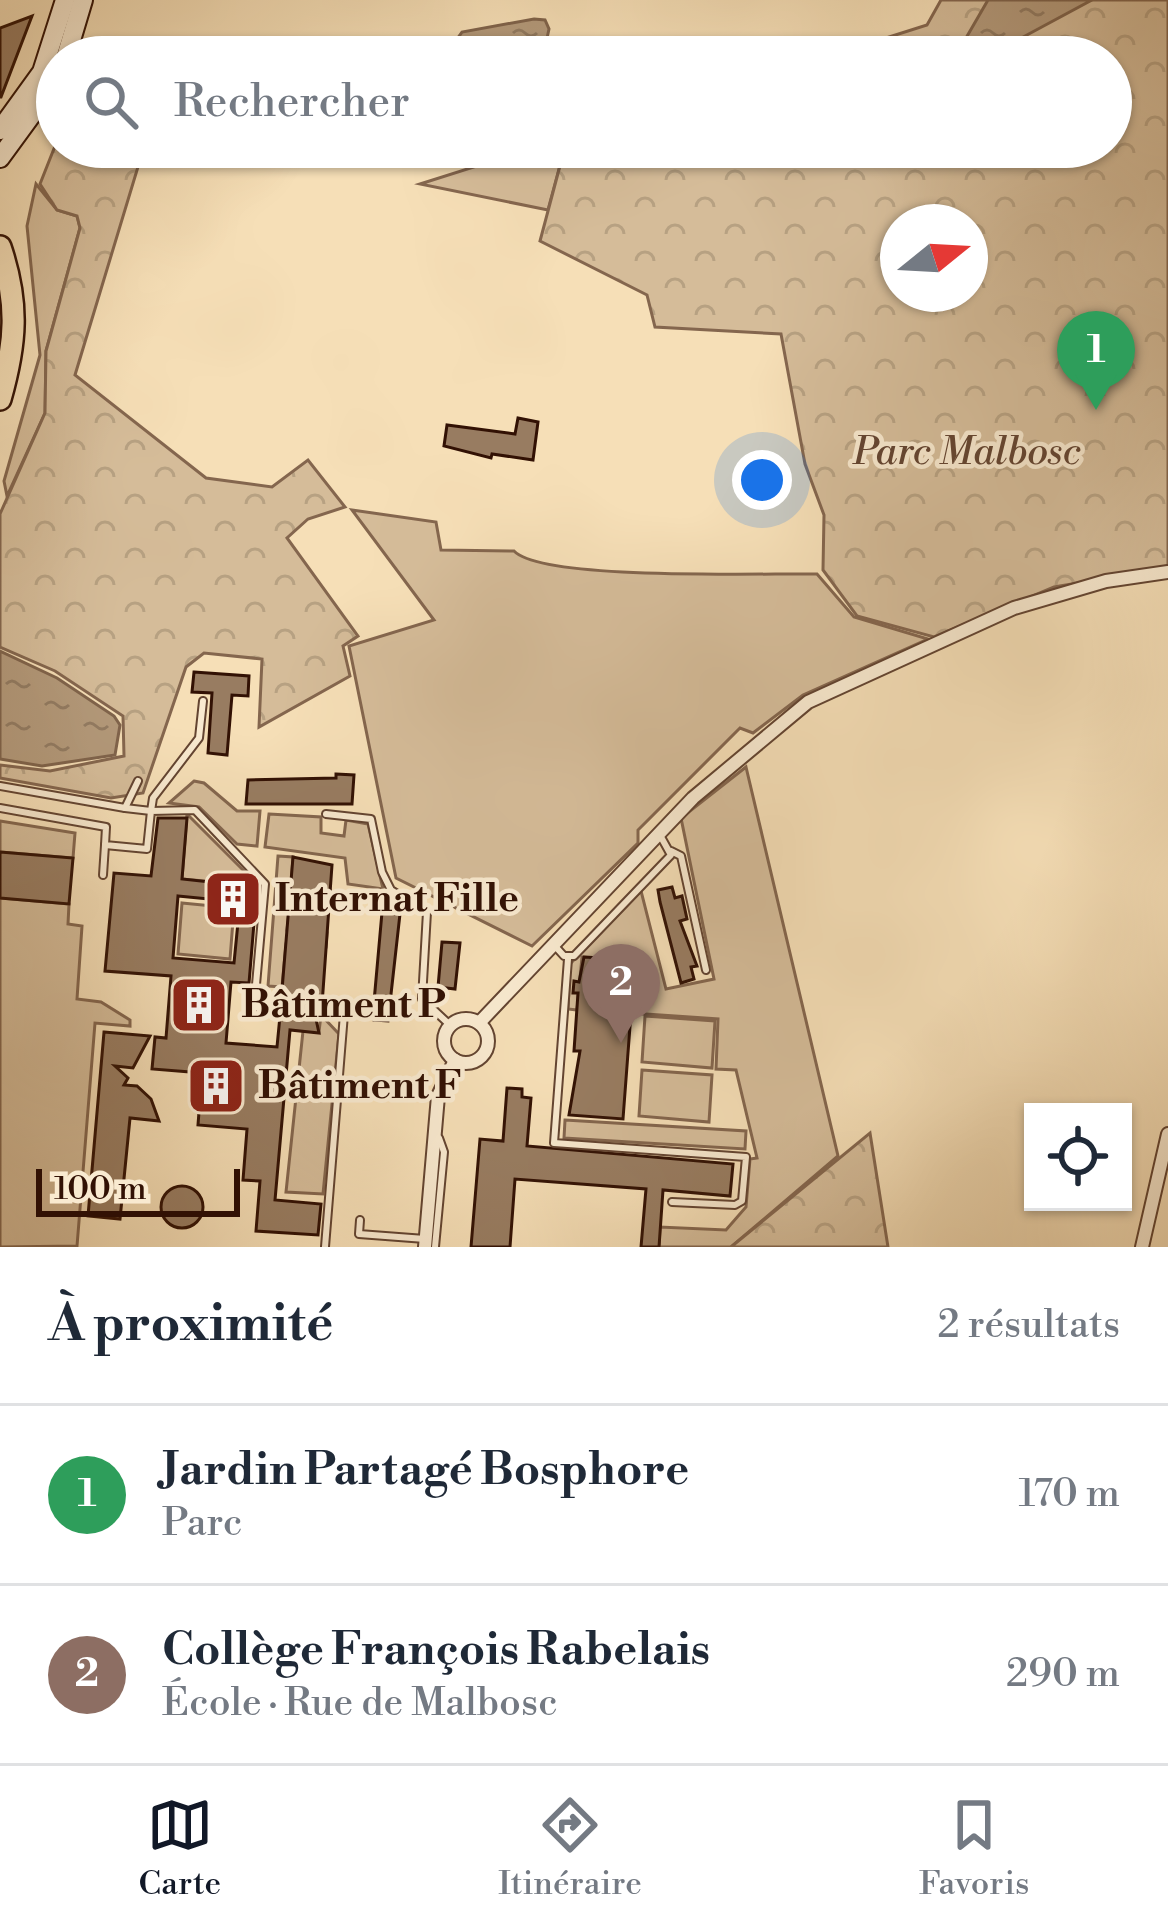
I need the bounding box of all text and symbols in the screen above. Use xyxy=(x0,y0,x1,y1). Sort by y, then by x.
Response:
search box xyxy=(36,36,1132,168)
icon: search xyxy=(78,69,144,135)
text: Rechercher xyxy=(174,74,410,131)
north arrow xyxy=(880,204,988,312)
pin: 1 xyxy=(1057,311,1135,410)
park label: Parc Malbosc xyxy=(852,428,1081,477)
your location xyxy=(732,450,792,510)
building icon: Internat Fille xyxy=(202,868,264,930)
place label: Internat Fille xyxy=(275,875,519,924)
pin: 2 xyxy=(582,944,660,1043)
building icon: Bâtiment P xyxy=(168,974,230,1036)
place label: Bâtiment P xyxy=(241,981,446,1030)
building icon: Bâtiment F xyxy=(185,1055,247,1117)
place label: Bâtiment F xyxy=(258,1062,462,1111)
map controls xyxy=(1024,1103,1132,1211)
button: locate xyxy=(1024,1103,1132,1211)
scale bar xyxy=(36,1163,240,1216)
text: 100 m xyxy=(54,1169,147,1210)
text: À proximité xyxy=(48,1293,333,1357)
text: 2 résultats xyxy=(938,1301,1120,1350)
text: Jardin Partagé Bosphore xyxy=(162,1442,689,1499)
text: 1 xyxy=(78,1470,96,1519)
text: 170 m xyxy=(1018,1470,1120,1519)
text: Parc xyxy=(162,1499,242,1548)
text: Collège François Rabelais xyxy=(162,1622,710,1679)
text: 2 xyxy=(75,1650,99,1699)
text: 290 m xyxy=(1006,1650,1120,1699)
text: École · Rue de Malbosc xyxy=(162,1679,558,1728)
tab: Carte xyxy=(139,1792,221,1905)
tab: Itinéraire xyxy=(498,1792,642,1905)
tab: Favoris xyxy=(919,1792,1029,1905)

